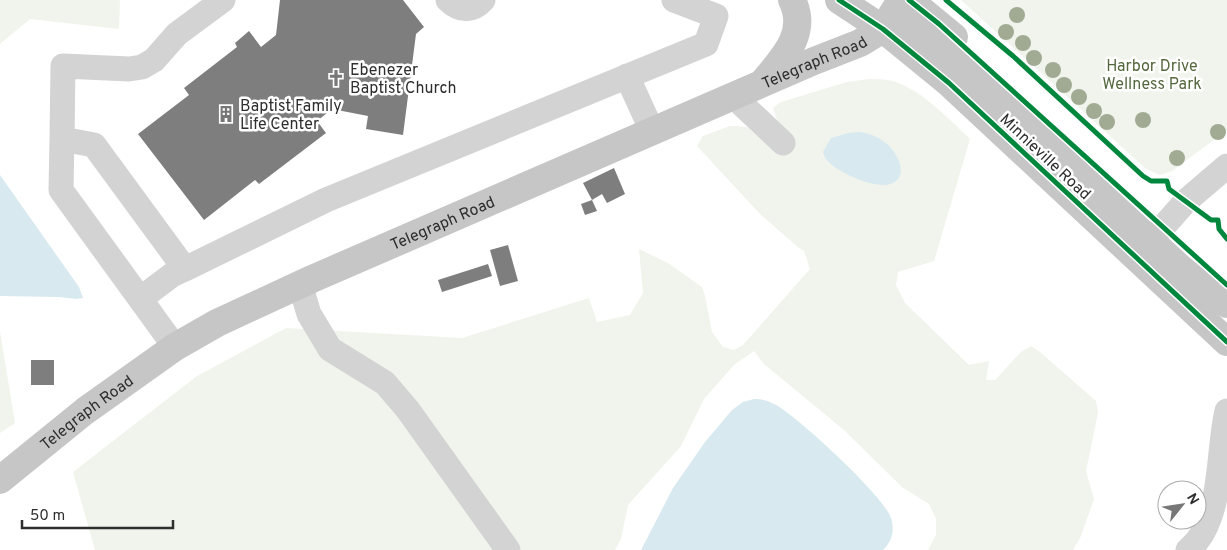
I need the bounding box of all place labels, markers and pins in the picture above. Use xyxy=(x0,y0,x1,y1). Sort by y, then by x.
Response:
place label: Ebenezer Baptist Church xyxy=(350,61,456,99)
church icon: Ebenezer Baptist Church xyxy=(326,68,346,88)
place label: Baptist Family Life Center xyxy=(240,97,342,135)
building icon: Baptist Family Life Center xyxy=(216,104,236,124)

